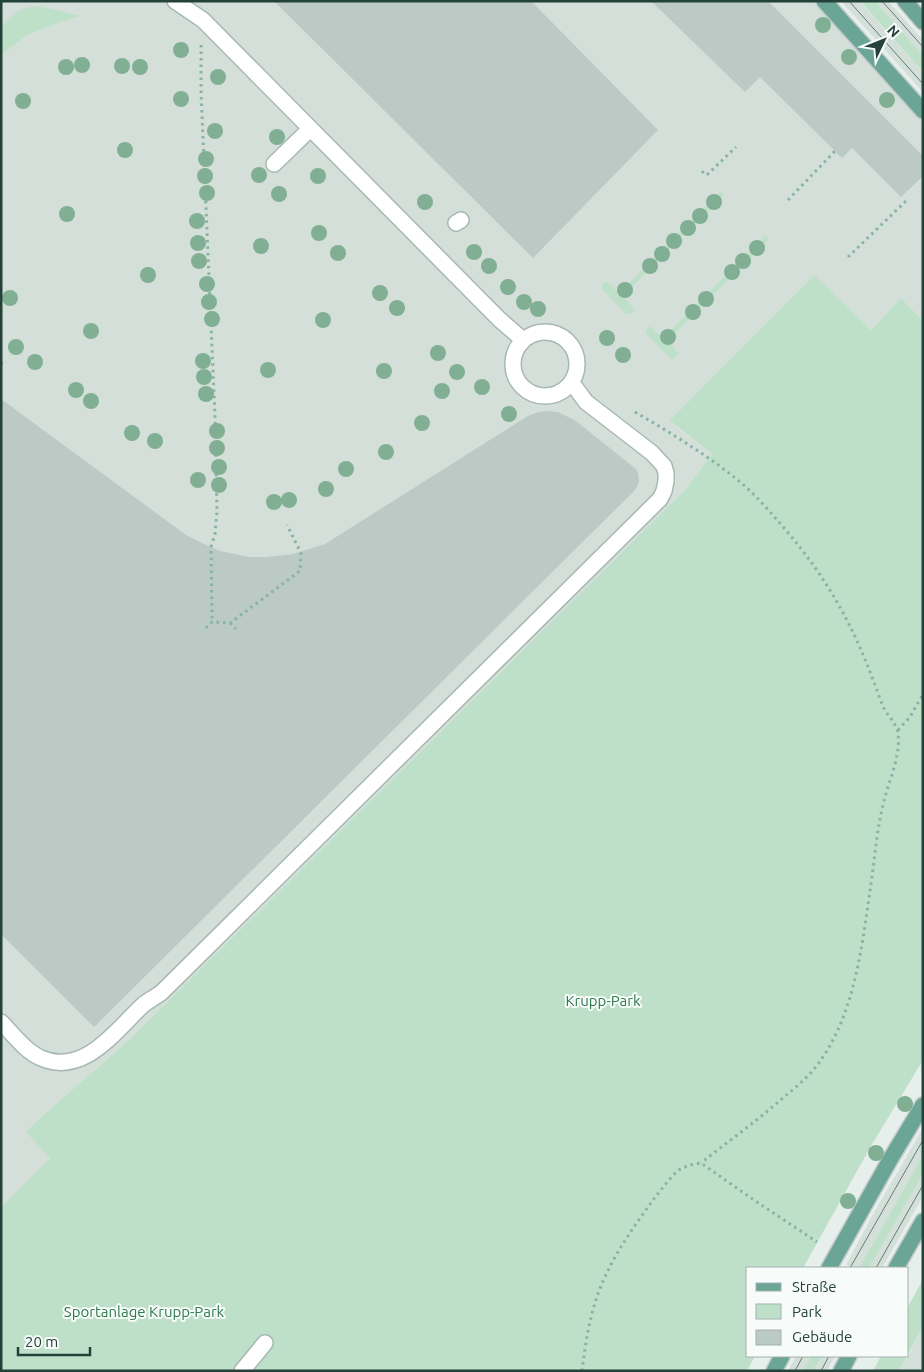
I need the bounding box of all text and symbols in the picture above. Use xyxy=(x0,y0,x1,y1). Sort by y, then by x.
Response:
north arrow xyxy=(859,15,909,65)
text: N xyxy=(884,22,903,40)
park label: Krupp-Park xyxy=(565,992,641,1009)
legend xyxy=(746,1267,909,1357)
text: Straße xyxy=(792,1278,836,1295)
park label: Sportanlage Krupp-Park xyxy=(64,1303,225,1320)
text: Park xyxy=(792,1303,822,1320)
scale bar xyxy=(18,1324,90,1356)
text: Gebäude xyxy=(792,1328,852,1345)
text: 20 m xyxy=(25,1333,58,1350)

